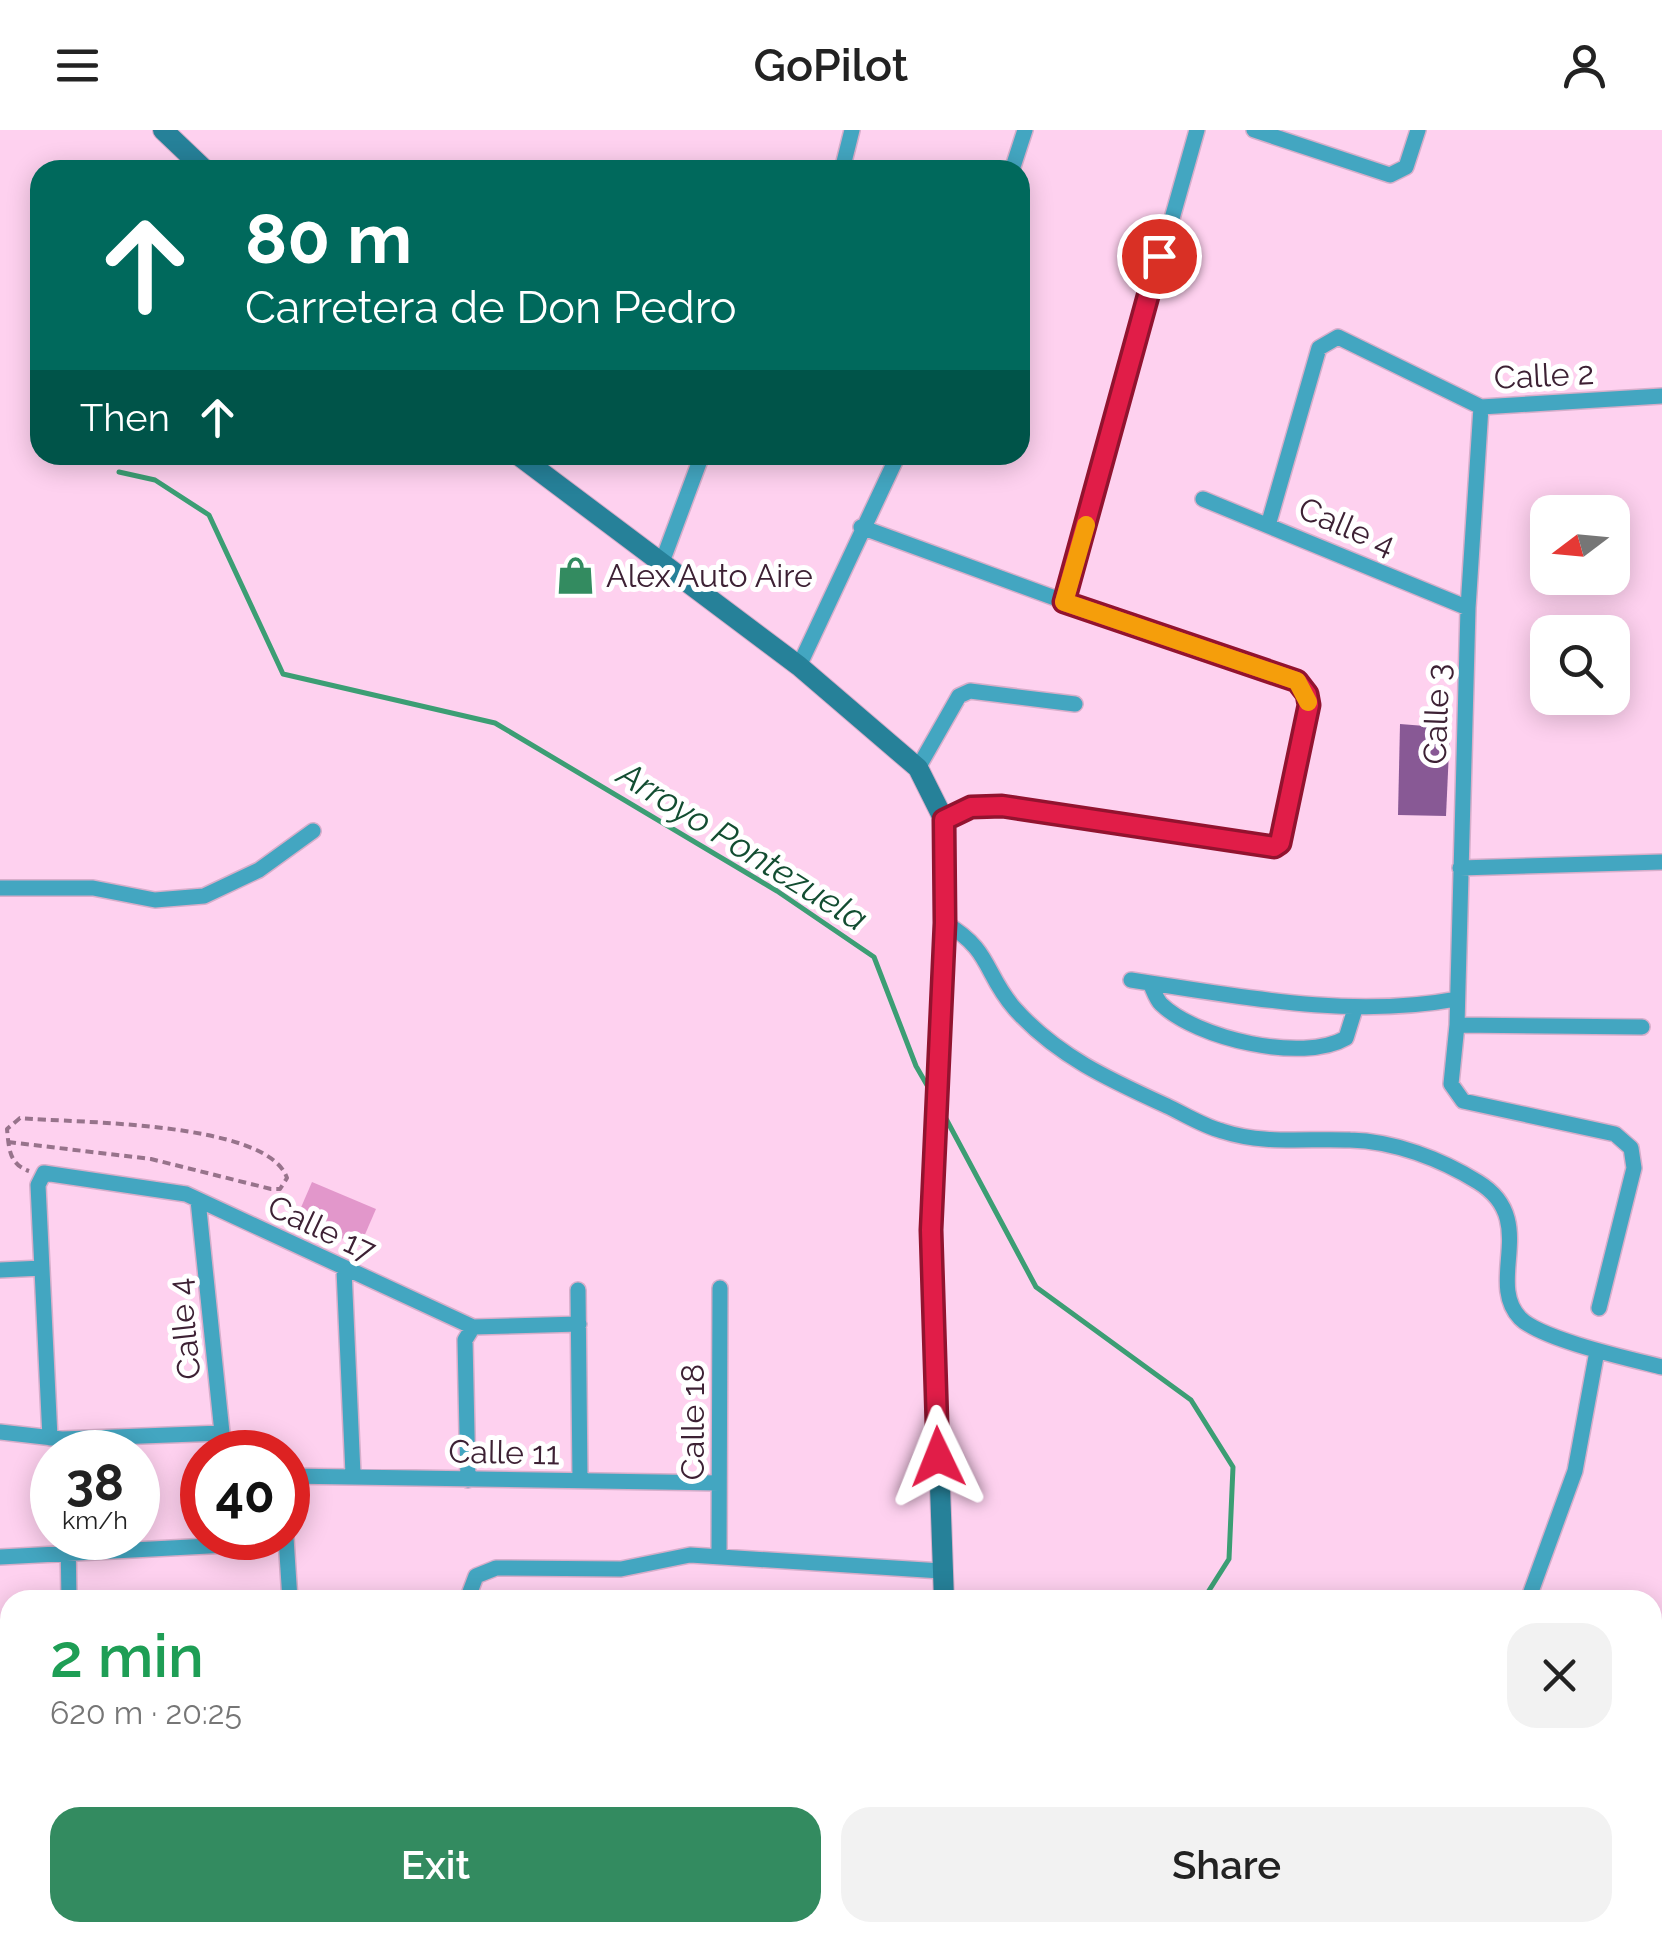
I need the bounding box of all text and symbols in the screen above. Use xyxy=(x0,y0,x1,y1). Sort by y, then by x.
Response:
icon: menu xyxy=(50,38,105,93)
icon: person xyxy=(1557,38,1612,93)
text: GoPilot xyxy=(754,39,908,92)
text: 80 m xyxy=(245,197,412,279)
icon: ahead xyxy=(80,200,210,330)
pin xyxy=(1117,214,1202,299)
icon: arrive xyxy=(1132,229,1187,284)
text: Carretera de Don Pedro xyxy=(245,281,737,334)
street label: Calle 2 xyxy=(1493,354,1595,396)
icon: ahead xyxy=(190,390,245,445)
text: Then xyxy=(80,395,170,440)
street label: Calle 4 xyxy=(1293,489,1401,563)
north arrow xyxy=(1530,495,1630,595)
map controls xyxy=(1530,495,1630,715)
shop icon: Alex Auto Aire xyxy=(555,554,597,596)
place label: Alex Auto Aire xyxy=(606,557,813,594)
button: search xyxy=(1530,615,1630,715)
street label: Calle 3 xyxy=(1416,663,1456,765)
water label: Arroyo Pontezuela xyxy=(609,752,875,939)
street label: Calle 17 xyxy=(262,1187,382,1269)
street label: Calle 4 xyxy=(160,1277,208,1381)
street label: Calle 18 xyxy=(674,1364,711,1480)
position arrow xyxy=(886,1405,990,1509)
speed limit sign: 40 xyxy=(180,1430,310,1560)
street label: Calle 11 xyxy=(448,1433,560,1471)
text: 38 xyxy=(66,1453,124,1512)
text: km/h xyxy=(62,1505,128,1535)
text: 2 min xyxy=(50,1621,204,1691)
button: close xyxy=(1507,1623,1612,1728)
text: 620 m · 20:25 xyxy=(50,1694,242,1731)
button: Exit xyxy=(50,1807,821,1922)
button: Share xyxy=(841,1807,1612,1922)

